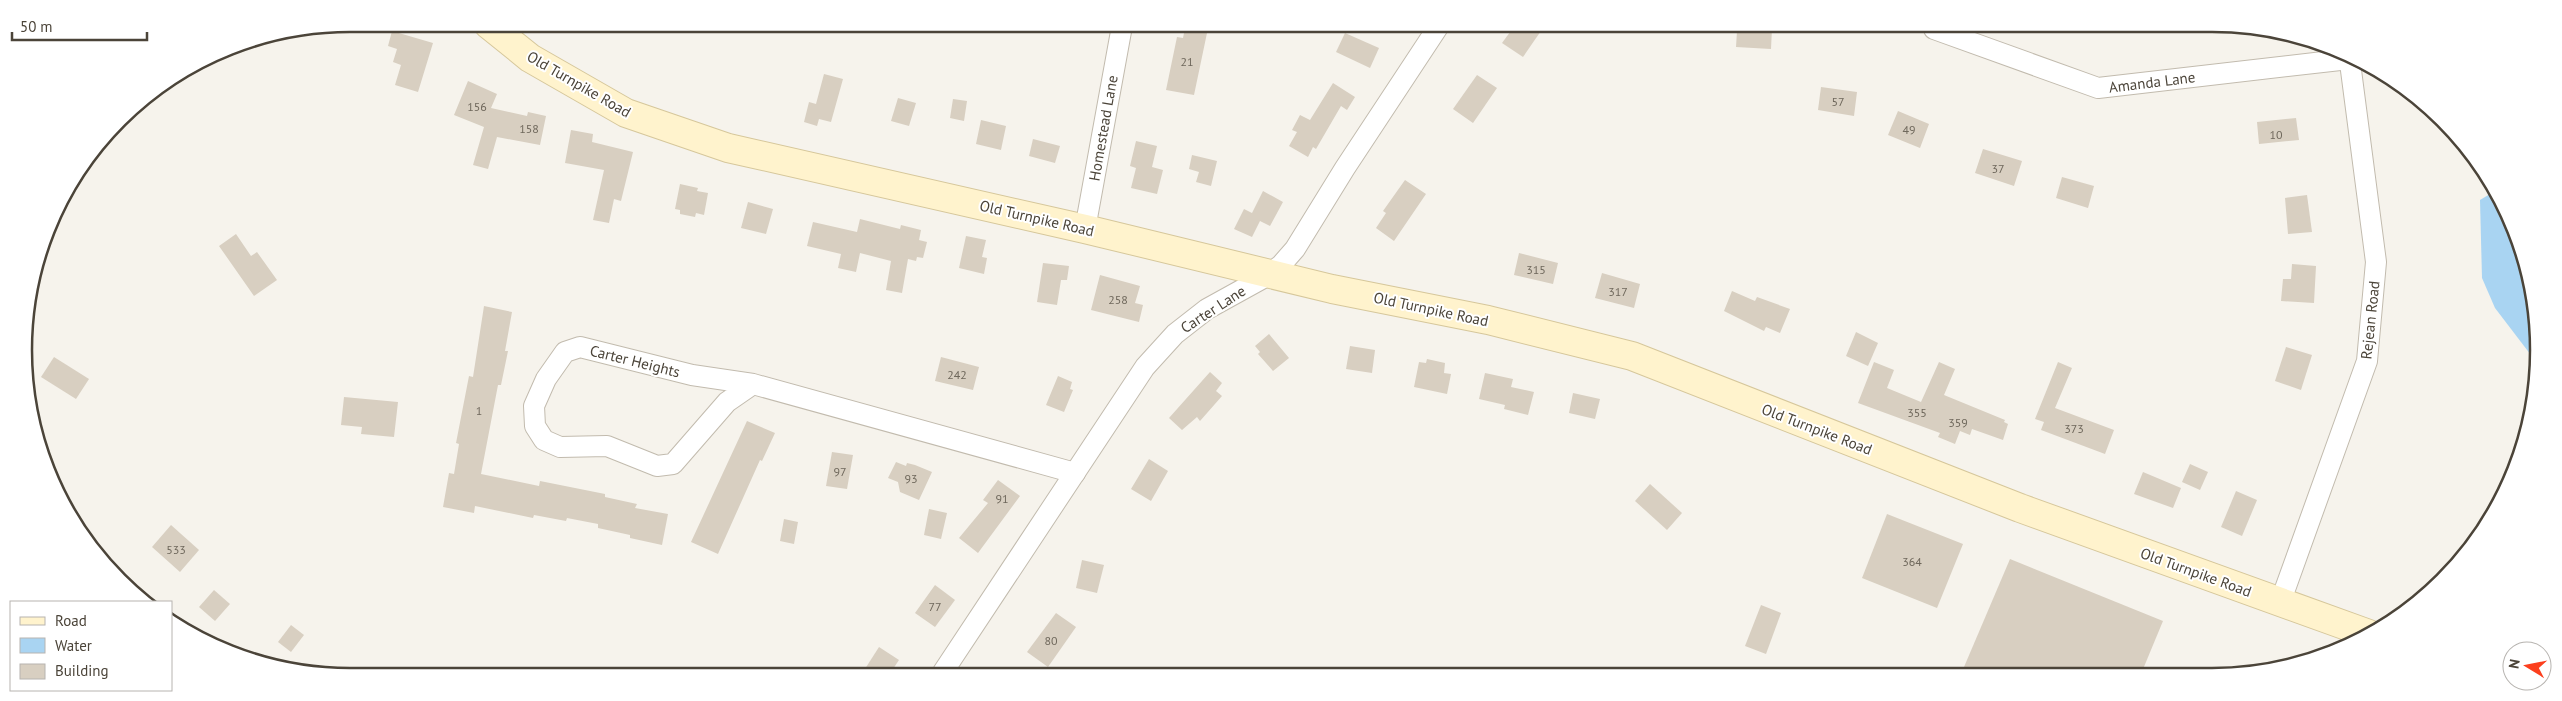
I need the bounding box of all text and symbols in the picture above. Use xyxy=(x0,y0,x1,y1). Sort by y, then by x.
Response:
scale bar xyxy=(12,10,148,42)
text: 50 m xyxy=(20,17,53,36)
street label: Old Turnpike Road xyxy=(524,47,634,121)
house number: 21 xyxy=(1180,54,1194,69)
street label: Amanda Lane xyxy=(2108,67,2196,97)
street label: Homestead Lane xyxy=(1084,74,1122,182)
house number: 57 xyxy=(1831,94,1845,109)
house number: 156 xyxy=(467,99,487,114)
house number: 158 xyxy=(519,121,539,136)
house number: 49 xyxy=(1902,122,1916,137)
house number: 10 xyxy=(2269,127,2283,142)
house number: 37 xyxy=(1991,161,2005,176)
street label: Old Turnpike Road xyxy=(978,196,1096,240)
house number: 315 xyxy=(1526,262,1546,277)
street label: Rejean Road xyxy=(2356,280,2384,360)
street label: Carter Lane xyxy=(1177,281,1249,337)
house number: 317 xyxy=(1608,284,1628,299)
street label: Old Turnpike Road xyxy=(1372,288,1490,330)
house number: 258 xyxy=(1108,292,1128,307)
street label: Carter Heights xyxy=(588,341,682,381)
house number: 242 xyxy=(947,367,967,382)
street label: Old Turnpike Road xyxy=(1759,399,1875,459)
house number: 1 xyxy=(476,403,482,418)
house number: 355 xyxy=(1907,405,1927,420)
house number: 359 xyxy=(1948,415,1968,430)
house number: 373 xyxy=(2064,421,2084,436)
house number: 97 xyxy=(833,464,847,479)
house number: 93 xyxy=(904,471,918,486)
house number: 91 xyxy=(995,491,1009,506)
house number: 533 xyxy=(166,542,186,557)
street label: Old Turnpike Road xyxy=(2138,543,2254,601)
house number: 364 xyxy=(1902,554,1922,569)
house number: 77 xyxy=(928,599,942,614)
legend xyxy=(10,601,172,691)
text: Road xyxy=(55,611,87,630)
house number: 80 xyxy=(1044,633,1058,648)
text: Water xyxy=(55,636,92,655)
north arrow xyxy=(2502,641,2552,691)
text: N xyxy=(2505,658,2524,670)
text: Building xyxy=(55,661,109,680)

